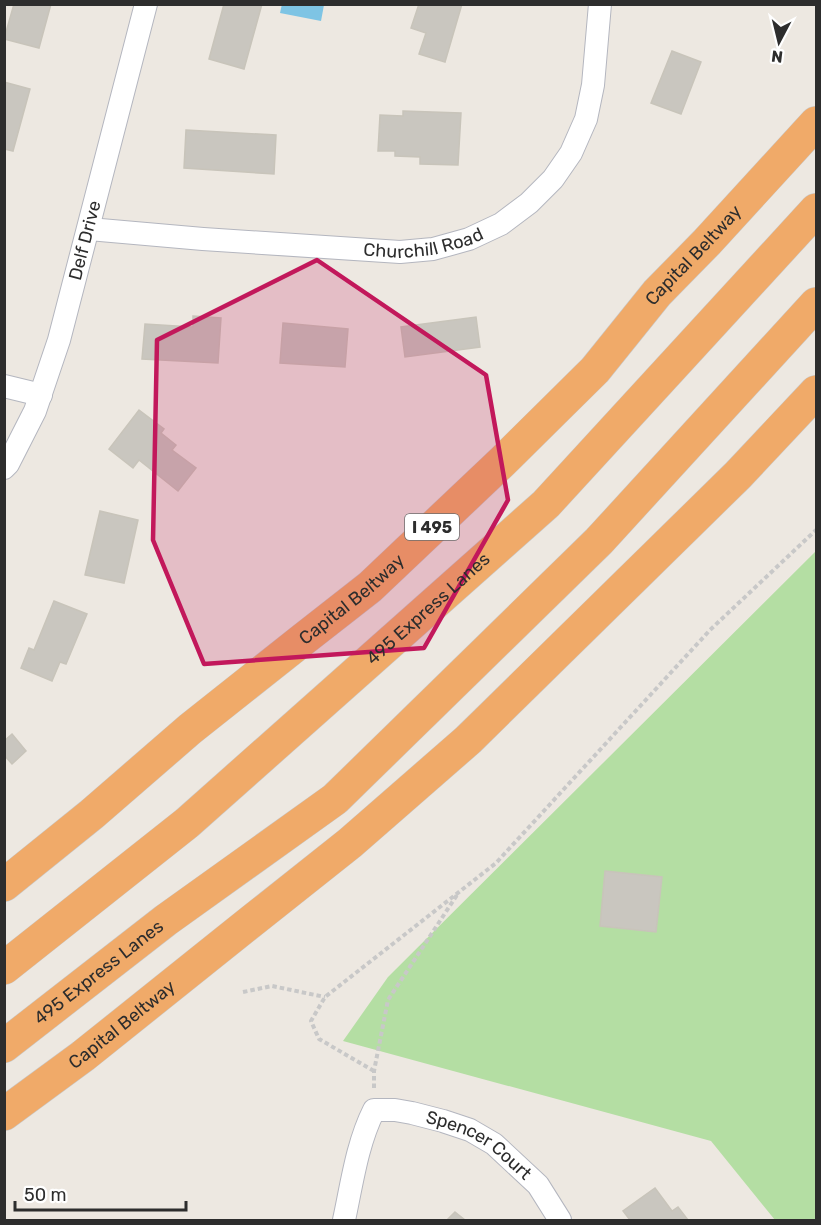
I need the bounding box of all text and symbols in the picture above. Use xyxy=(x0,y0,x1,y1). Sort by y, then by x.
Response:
north arrow xyxy=(749,12,809,72)
text: N xyxy=(770,46,784,67)
street label: Delf Drive xyxy=(64,198,106,282)
street label: Capital Beltway xyxy=(641,200,746,310)
street label: Churchill Road xyxy=(363,223,487,263)
road number: I 495 xyxy=(405,514,459,540)
street label: 495 Express Lanes xyxy=(362,548,494,669)
street label: Capital Beltway xyxy=(295,549,409,649)
street label: 495 Express Lanes xyxy=(30,915,168,1030)
street label: Capital Beltway xyxy=(64,975,180,1074)
street label: Spencer Court xyxy=(424,1106,536,1184)
scale bar xyxy=(15,1174,186,1212)
text: 50 m xyxy=(24,1184,67,1206)

